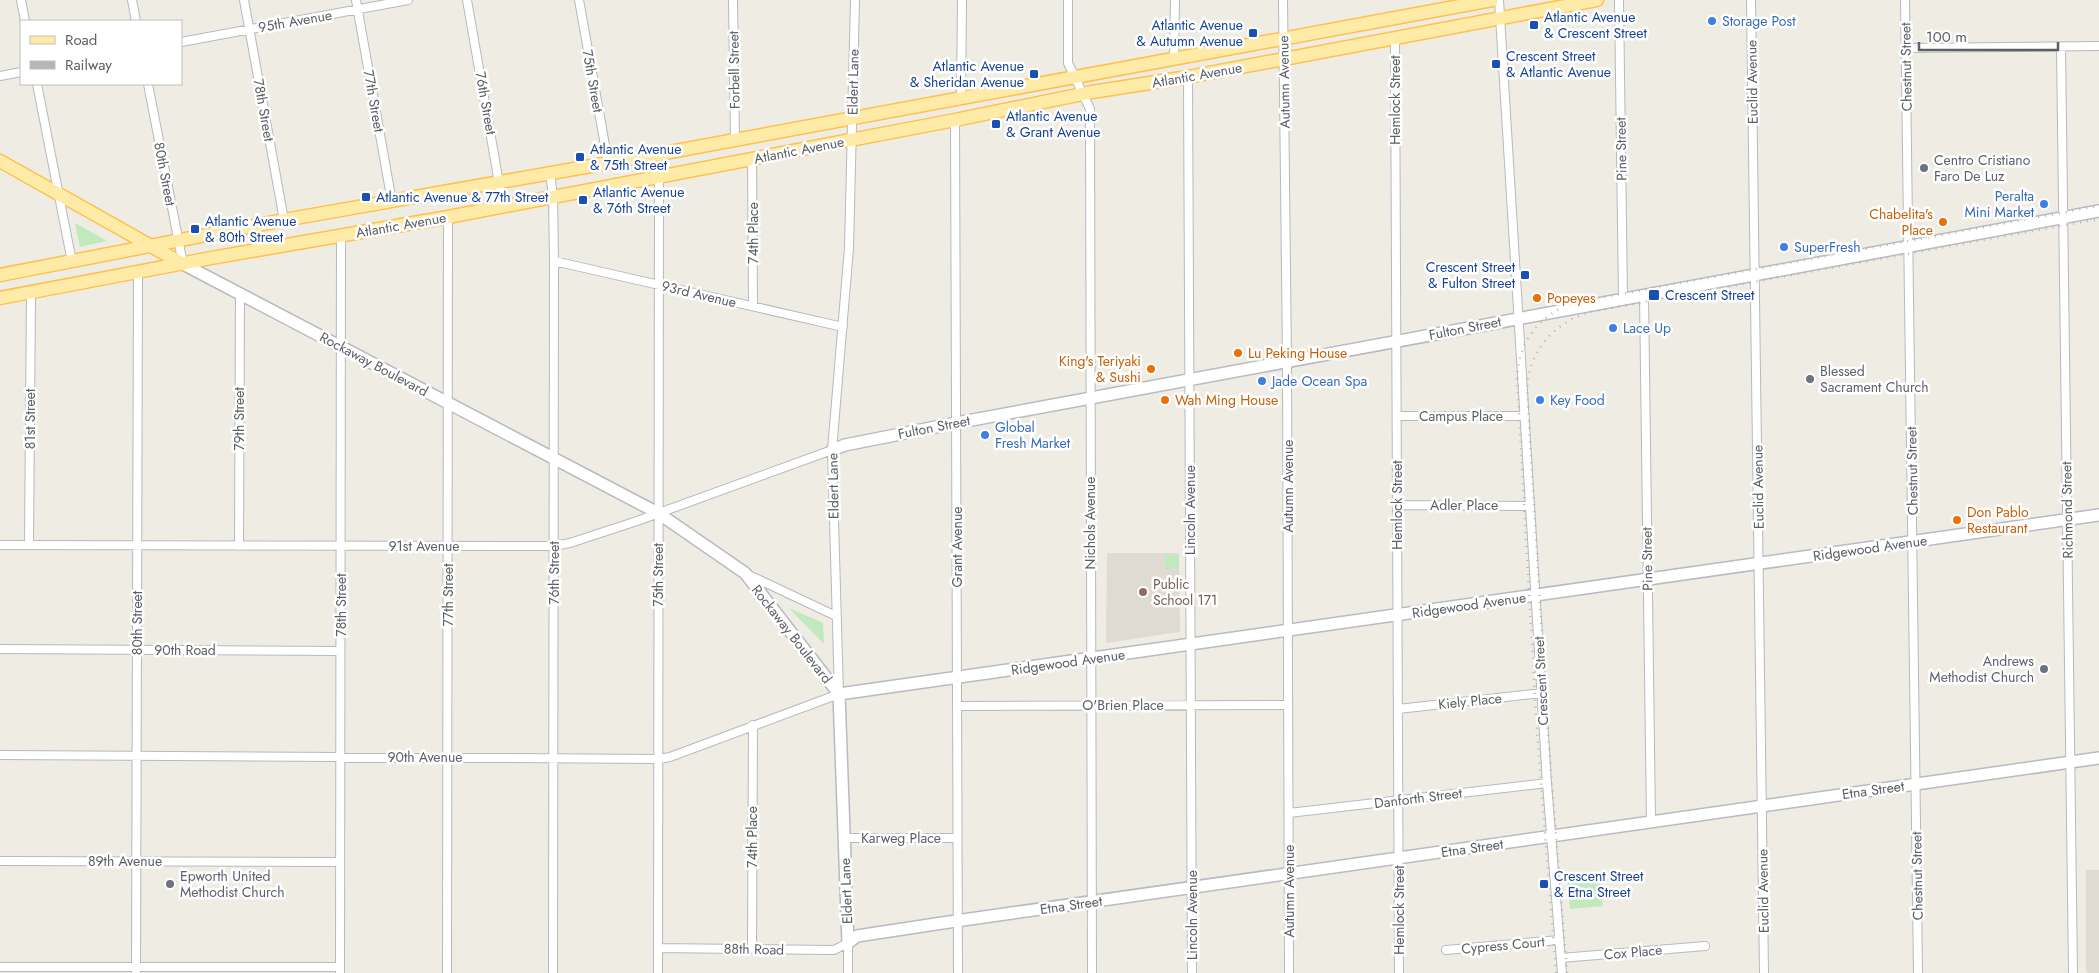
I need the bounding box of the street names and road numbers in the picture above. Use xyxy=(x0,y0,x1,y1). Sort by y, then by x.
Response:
street label: 95th Avenue xyxy=(257,5,333,37)
street label: Chestnut Street xyxy=(1895,22,1917,112)
street label: Forbell Street xyxy=(723,30,745,109)
street label: Autumn Avenue xyxy=(1273,35,1295,129)
street label: Euclid Avenue xyxy=(1741,40,1763,124)
street label: 75th Street xyxy=(578,48,608,115)
street label: Eldert Lane xyxy=(842,49,864,115)
street label: Hemlock Street xyxy=(1385,55,1405,145)
street label: Atlantic Avenue xyxy=(1150,57,1244,93)
street label: 77th Street xyxy=(359,68,389,134)
street label: 76th Street xyxy=(471,70,501,137)
street label: 78th Street xyxy=(249,77,279,144)
street label: Pine Street xyxy=(1610,116,1632,181)
street label: Atlantic Avenue xyxy=(752,131,846,169)
street label: 80th Street xyxy=(149,141,181,208)
street label: 74th Place xyxy=(743,202,763,264)
street label: Atlantic Avenue xyxy=(354,207,448,243)
street label: 93rd Avenue xyxy=(660,276,738,312)
street label: Fulton Street xyxy=(1427,311,1503,345)
street label: Rockaway Boulevard xyxy=(316,327,432,401)
street label: 79th Street xyxy=(229,386,249,451)
street label: 81st Street xyxy=(20,388,40,449)
street label: Campus Place xyxy=(1419,406,1503,426)
street label: Fulton Street xyxy=(896,410,972,444)
street label: Chestnut Street xyxy=(1901,426,1923,516)
street label: Autumn Avenue xyxy=(1278,439,1298,533)
street label: Euclid Avenue xyxy=(1747,445,1769,529)
street label: Eldert Lane xyxy=(822,453,844,519)
street label: Hemlock Street xyxy=(1387,460,1407,550)
street label: Richmond Street xyxy=(2056,461,2078,559)
street label: Lincoln Avenue xyxy=(1180,465,1200,555)
street label: Nichols Avenue xyxy=(1080,477,1100,569)
street label: Adler Place xyxy=(1430,495,1498,515)
street label: Grant Avenue xyxy=(947,507,967,587)
street label: Pine Street xyxy=(1636,526,1658,591)
street label: Ridgewood Avenue xyxy=(1812,530,1928,566)
street label: 91st Avenue xyxy=(388,536,460,556)
street label: 76th Street xyxy=(544,540,564,605)
street label: 75th Street xyxy=(648,543,668,607)
street label: 77th Street xyxy=(438,563,458,627)
street label: 78th Street xyxy=(331,573,351,637)
street label: Rockaway Boulevard xyxy=(747,580,837,688)
street label: Ridgewood Avenue xyxy=(1411,587,1527,623)
street label: 80th Street xyxy=(127,590,147,655)
street label: Crescent Street xyxy=(1529,635,1553,726)
street label: 90th Road xyxy=(154,640,216,660)
street label: Ridgewood Avenue xyxy=(1010,644,1126,680)
street label: Kiely Place xyxy=(1437,688,1503,714)
street label: O'Brien Place xyxy=(1082,695,1164,715)
street label: 90th Avenue xyxy=(388,747,462,767)
street label: Etna Street xyxy=(1841,776,1906,804)
street label: Danforth Street xyxy=(1373,783,1464,813)
street label: 74th Place xyxy=(742,806,762,868)
street label: Karweg Place xyxy=(861,828,941,848)
street label: Chestnut Street xyxy=(1906,831,1928,921)
street label: Etna Street xyxy=(1440,834,1505,862)
street label: Autumn Avenue xyxy=(1279,844,1299,938)
street label: Euclid Avenue xyxy=(1752,849,1774,933)
street label: 89th Avenue xyxy=(88,851,162,871)
street label: Eldert Lane xyxy=(835,858,857,924)
street label: Hemlock Street xyxy=(1389,865,1409,955)
street label: Lincoln Avenue xyxy=(1182,870,1202,960)
street label: Etna Street xyxy=(1039,891,1104,919)
street label: Cypress Court xyxy=(1460,931,1546,959)
street label: 88th Road xyxy=(724,938,784,960)
street label: Cox Place xyxy=(1603,939,1663,965)

